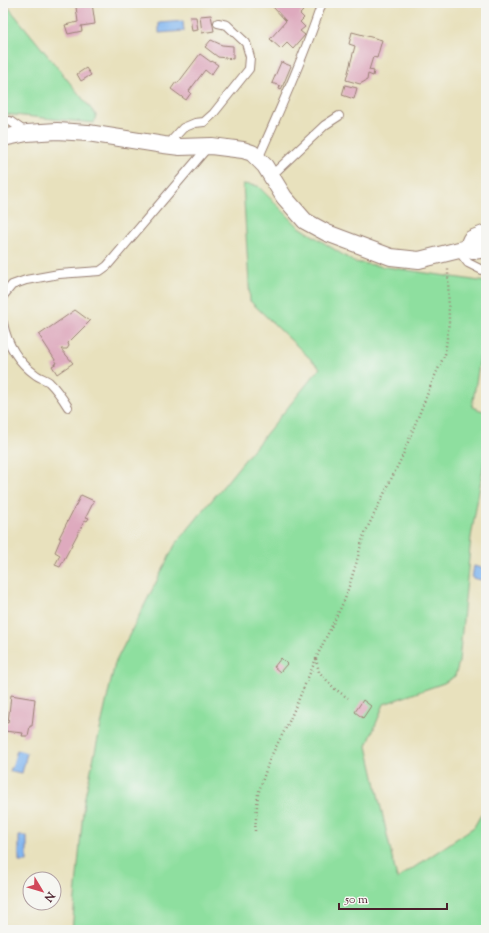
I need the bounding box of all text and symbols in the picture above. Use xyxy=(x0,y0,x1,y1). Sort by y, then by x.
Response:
north arrow xyxy=(22,871,62,911)
scale bar xyxy=(339,885,447,911)
text: N xyxy=(40,887,59,905)
text: 50 m xyxy=(344,891,368,909)

